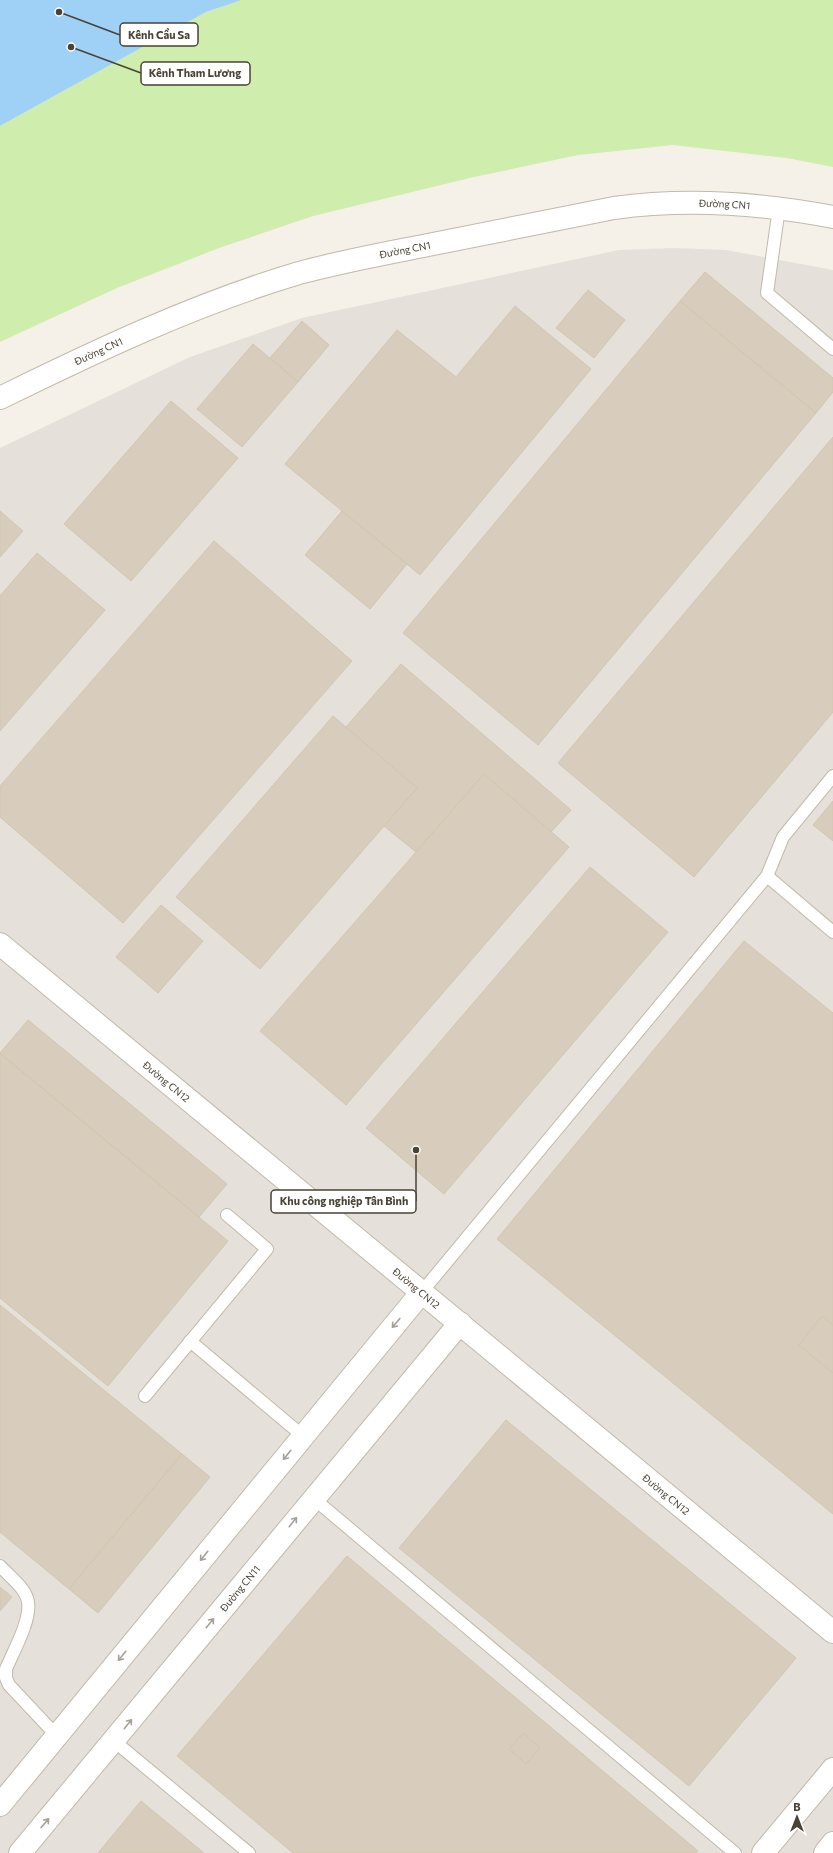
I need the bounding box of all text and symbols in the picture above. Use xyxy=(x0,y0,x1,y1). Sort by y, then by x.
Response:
callout: Kênh Cầu Sa xyxy=(120,23,198,46)
text: Kênh Cầu Sa xyxy=(128,28,190,41)
callout: Kênh Tham Lương xyxy=(141,62,250,85)
text: Kênh Tham Lương xyxy=(149,66,241,79)
street label: Đường CN1 xyxy=(698,197,751,211)
street label: Đường CN1 xyxy=(377,239,432,261)
street label: Đường CN1 xyxy=(71,335,124,368)
street label: Đường CN12 xyxy=(140,1058,193,1105)
callout: Khu công nghiệp Tân Bình xyxy=(271,1190,416,1213)
text: Khu công nghiệp Tân Bình xyxy=(280,1194,408,1208)
street label: Đường CN12 xyxy=(390,1264,443,1311)
one-way arrow xyxy=(392,1317,401,1328)
one-way arrow xyxy=(282,1450,291,1461)
street label: Đường CN12 xyxy=(639,1471,692,1517)
one-way arrow xyxy=(288,1517,297,1528)
one-way arrow xyxy=(200,1550,209,1561)
street label: Đường CN11 xyxy=(217,1563,262,1615)
one-way arrow xyxy=(206,1618,215,1628)
one-way arrow xyxy=(117,1651,126,1662)
one-way arrow xyxy=(124,1718,133,1729)
north arrow xyxy=(777,1797,817,1837)
text: B xyxy=(793,1800,801,1813)
one-way arrow xyxy=(40,1818,49,1829)

